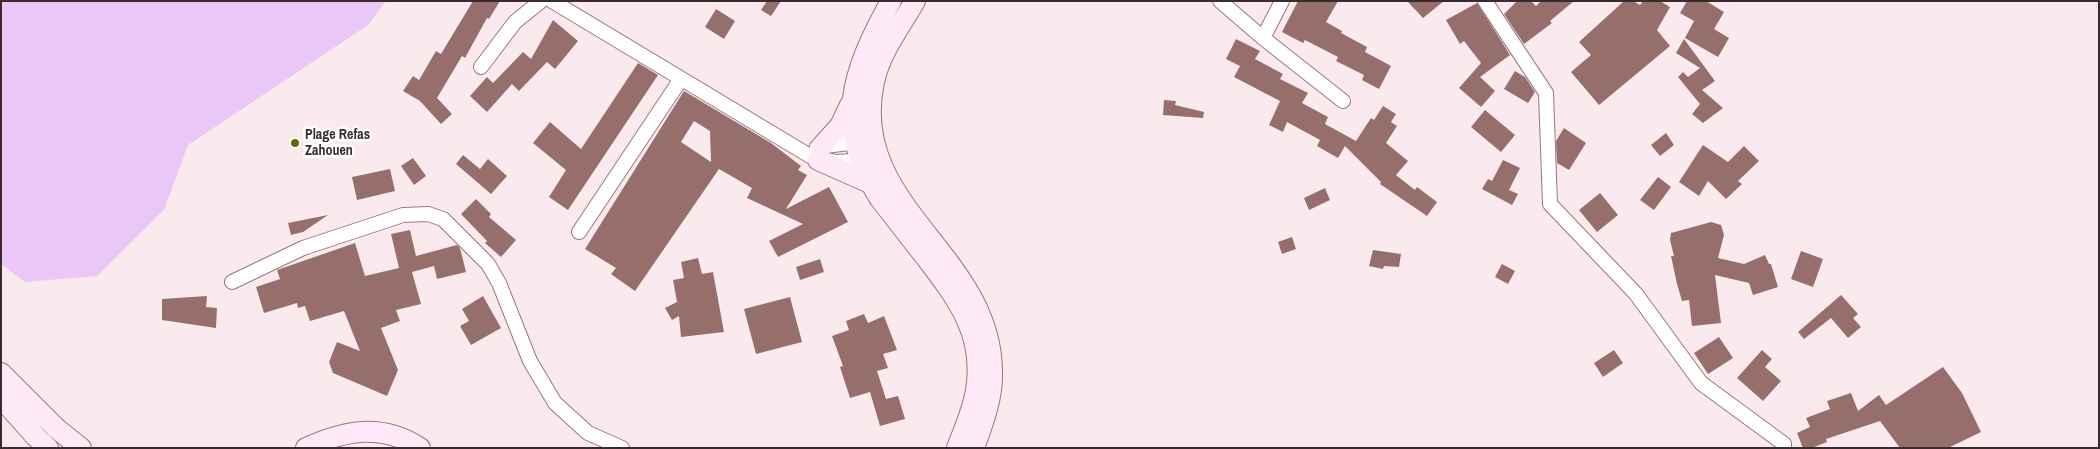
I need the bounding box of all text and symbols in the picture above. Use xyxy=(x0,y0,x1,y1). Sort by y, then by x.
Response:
place label: Plage Refas Zahouen xyxy=(305,127,370,160)
marker: Plage Refas Zahouen xyxy=(289,137,301,149)

